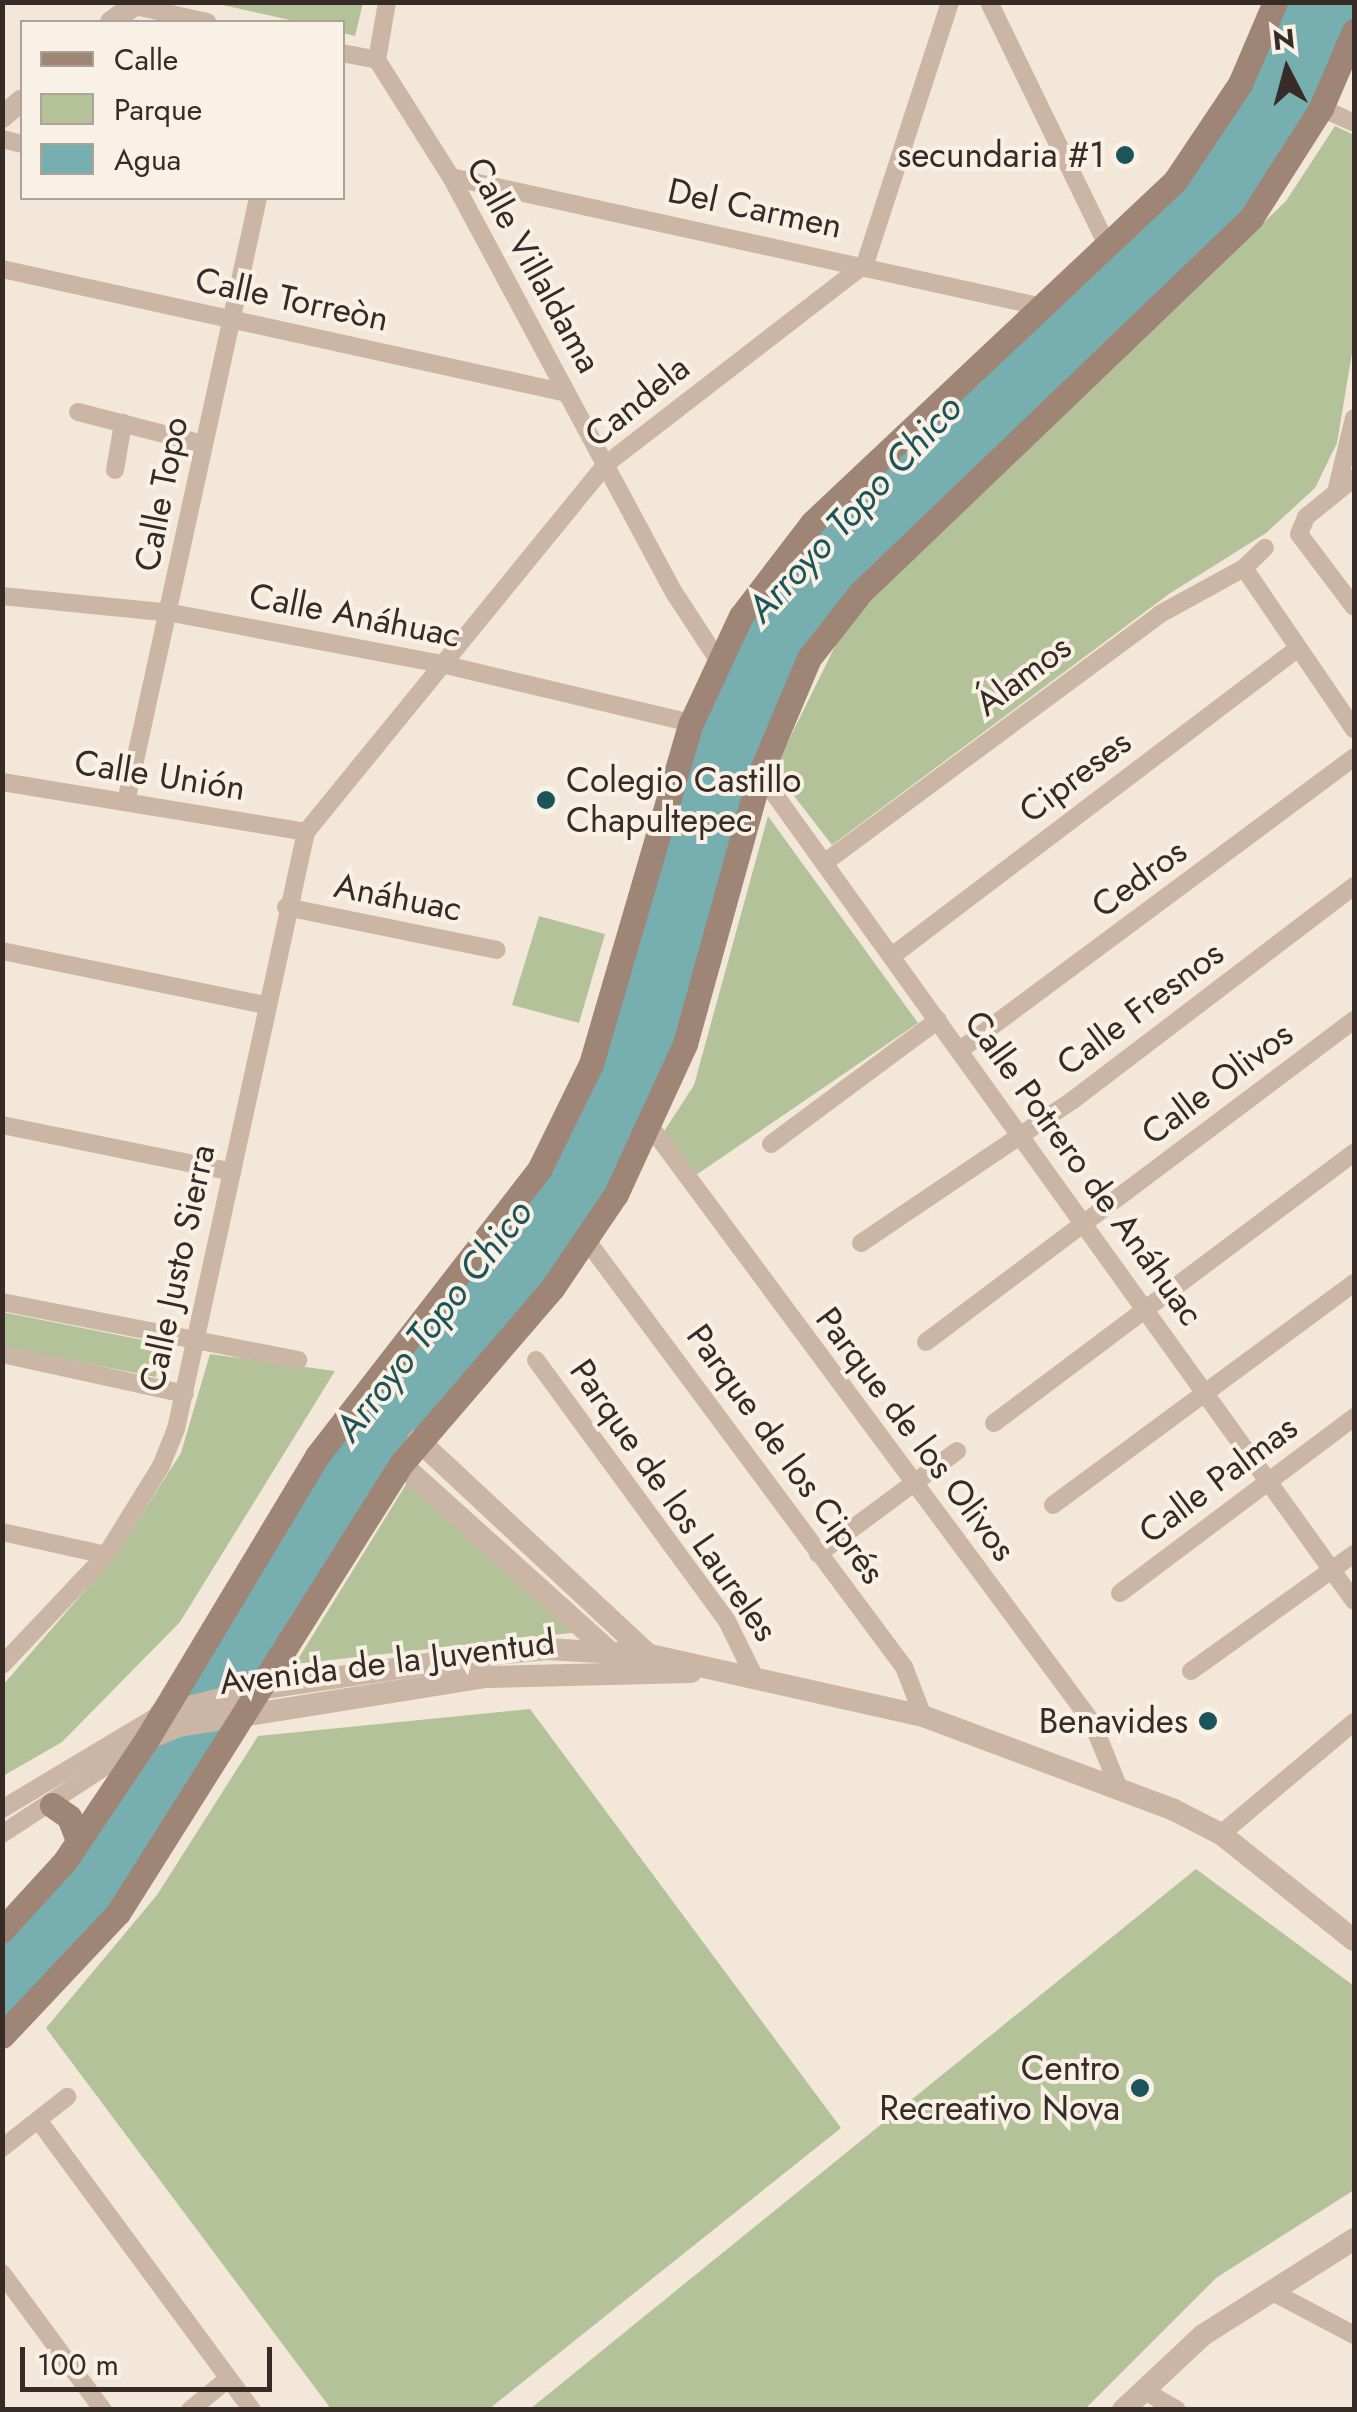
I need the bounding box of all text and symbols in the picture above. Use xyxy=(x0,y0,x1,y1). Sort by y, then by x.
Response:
text: N xyxy=(1271,18,1297,61)
legend xyxy=(20,20,345,200)
north arrow xyxy=(1237,20,1337,120)
text: Calle xyxy=(114,38,178,81)
text: Parque xyxy=(114,88,202,131)
place label: secundaria #1 xyxy=(897,134,1105,176)
text: Agua xyxy=(114,138,181,181)
marker: secundaria #1 xyxy=(1114,144,1136,166)
street label: Calle Villaldama xyxy=(458,150,610,380)
street label: Del Carmen xyxy=(664,169,846,247)
street label: Calle Torreòn xyxy=(192,258,392,340)
street label: Candela xyxy=(576,346,698,456)
water label: Arroyo Topo Chico xyxy=(737,385,971,631)
street label: Calle Topo xyxy=(125,413,197,575)
street label: Calle Anáhuac xyxy=(246,574,464,656)
street label: Álamos xyxy=(967,626,1079,724)
street label: Cipreses xyxy=(1011,720,1139,832)
street label: Calle Unión xyxy=(72,741,248,809)
place label: Colegio Castillo Chapultepec xyxy=(566,759,801,841)
marker: Colegio Castillo Chapultepec xyxy=(535,789,557,811)
street label: Cedros xyxy=(1084,830,1194,926)
street label: Anáhuac xyxy=(331,864,465,930)
street label: Calle Fresnos xyxy=(1049,932,1231,1084)
street label: Calle Potrero de Anáhuac xyxy=(956,1002,1212,1334)
street label: Calle Olivos xyxy=(1133,1013,1301,1153)
street label: Calle Justo Sierra xyxy=(130,1141,224,1395)
water label: Arroyo Topo Chico xyxy=(325,1190,541,1450)
street label: Parque de los Olivos xyxy=(807,1299,1025,1569)
street label: Parque de los Ciprés xyxy=(678,1316,894,1592)
street label: Parque de los Laureles xyxy=(561,1351,787,1649)
street label: Calle Palmas xyxy=(1131,1406,1305,1552)
street label: Avenida de la Juventud xyxy=(217,1621,557,1703)
place label: Benavides xyxy=(1039,1700,1188,1742)
marker: Benavides xyxy=(1197,1710,1219,1732)
place label: Centro Recreativo Nova xyxy=(879,2047,1120,2129)
marker: Centro Recreativo Nova xyxy=(1129,2077,1151,2099)
scale bar xyxy=(25,2327,278,2389)
text: 100 m xyxy=(37,2343,119,2386)

